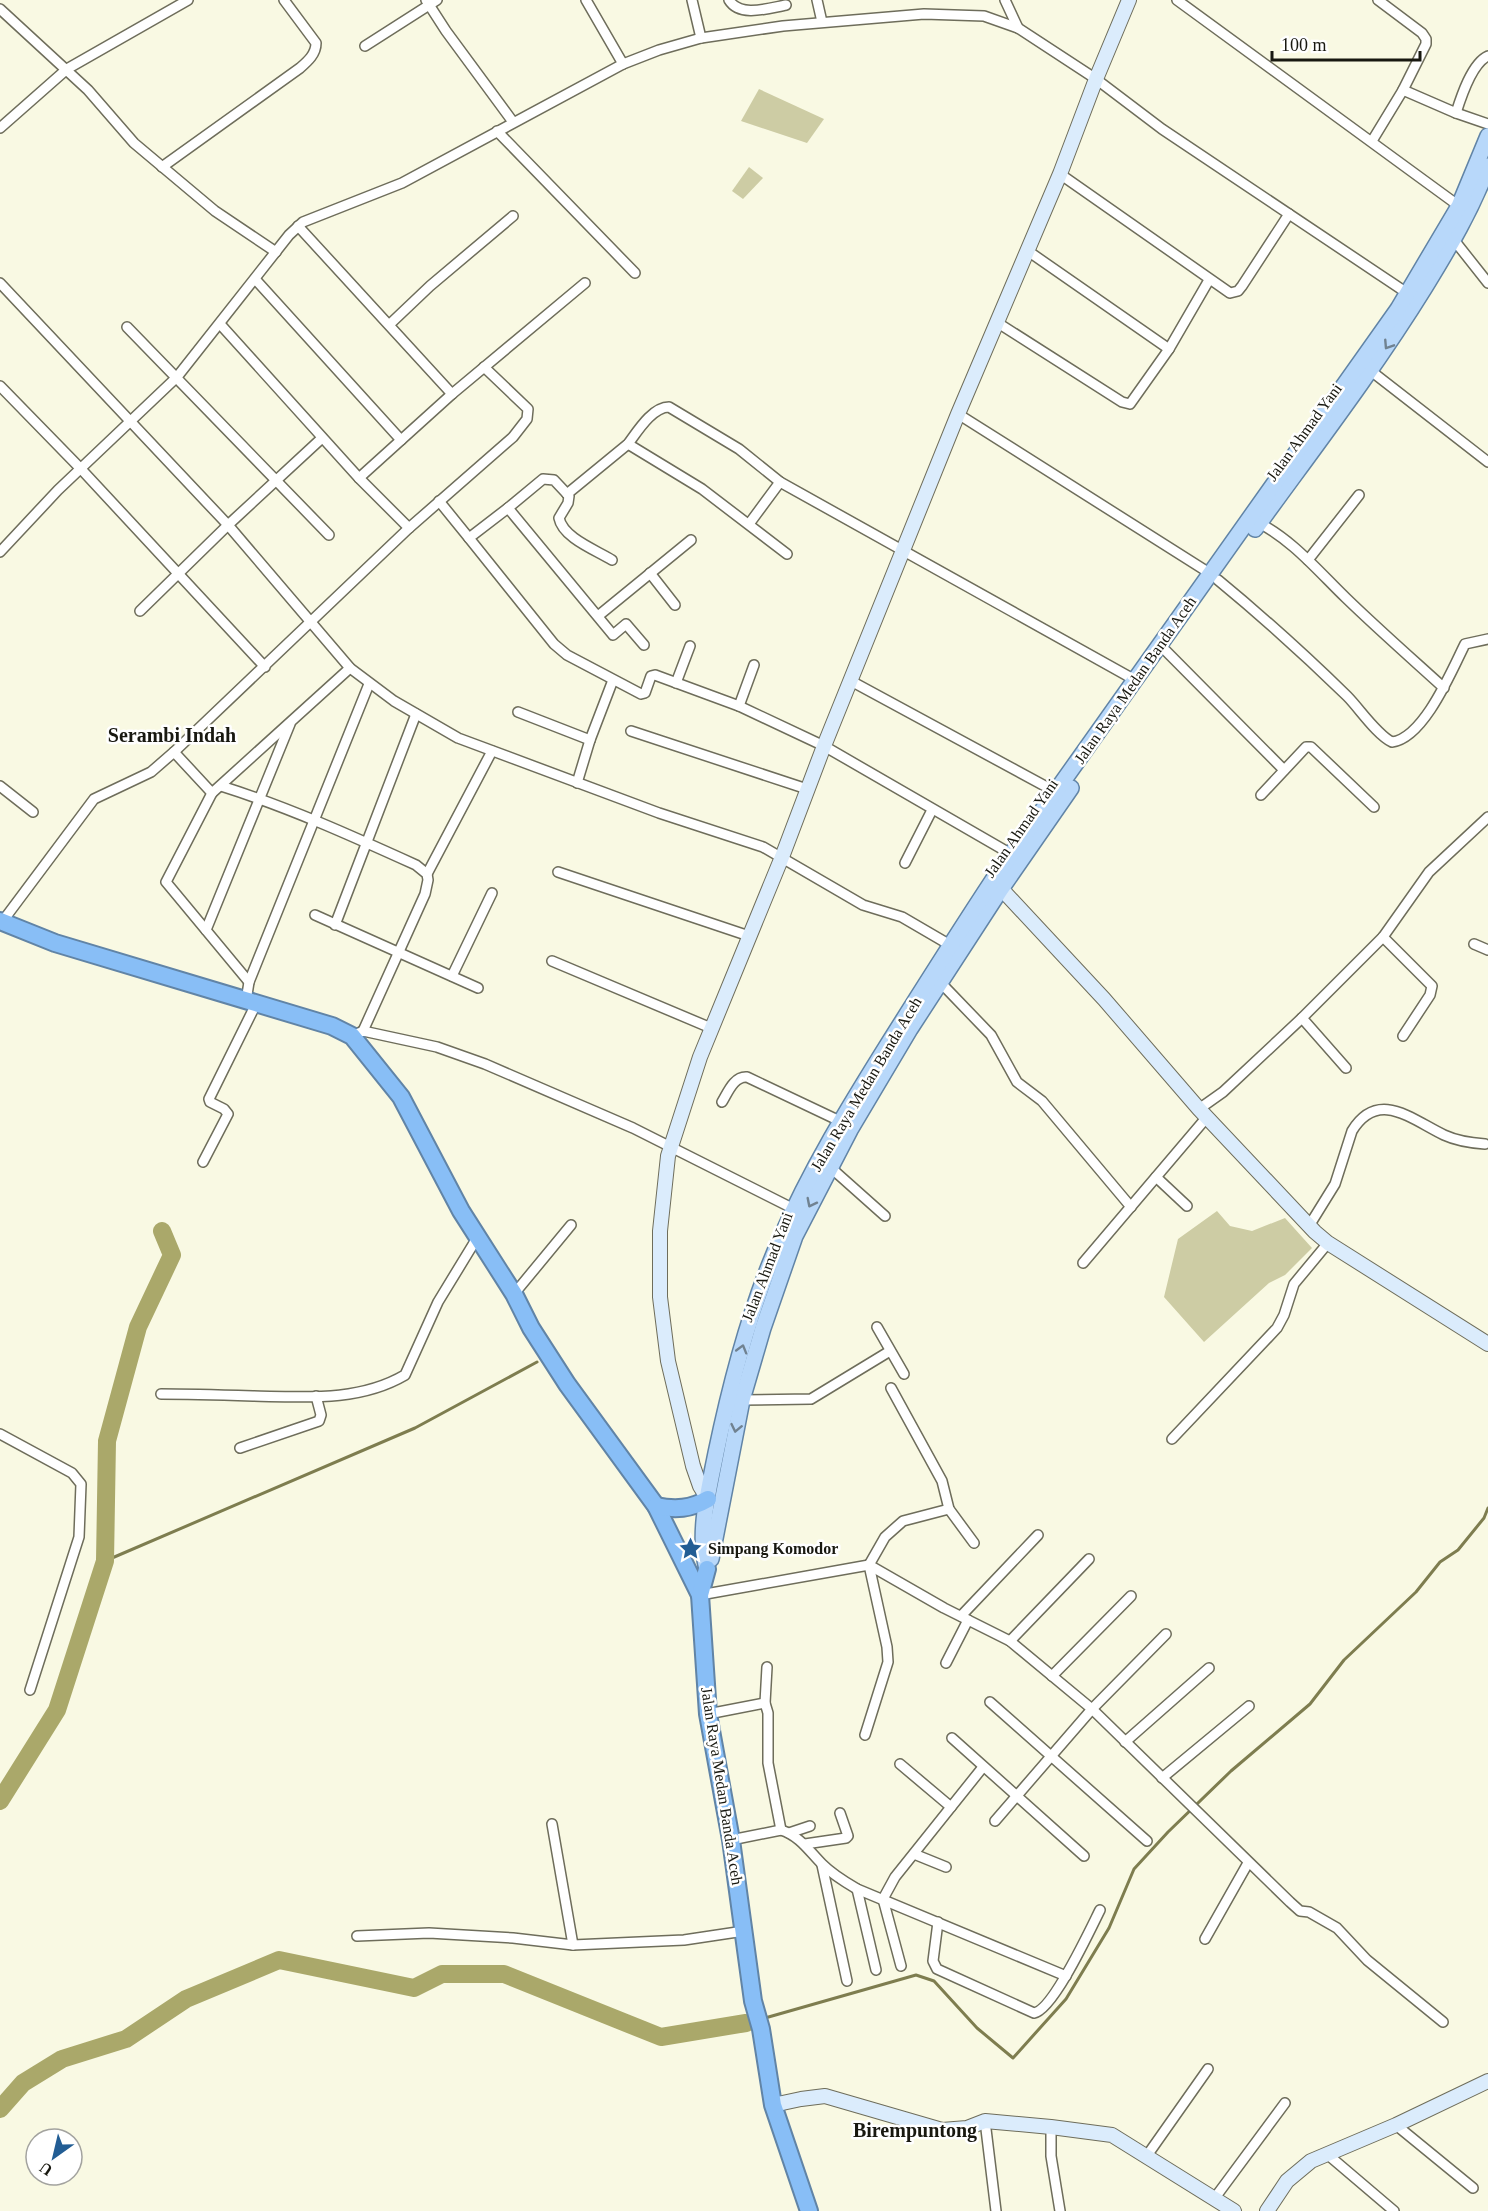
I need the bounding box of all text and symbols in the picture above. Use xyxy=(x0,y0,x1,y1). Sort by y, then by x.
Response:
scale bar xyxy=(1272,24,1420,62)
text: 100 m xyxy=(1281,35,1327,55)
one-way arrow xyxy=(1384,339,1395,350)
street label: Jalan Ahmad Yani xyxy=(1263,380,1345,484)
street label: Jalan Raya Medan Banda Aceh xyxy=(1071,593,1200,767)
district label: Serambi Indah xyxy=(108,724,236,746)
street label: Jalan Ahmad Yani xyxy=(981,775,1062,880)
street label: Jalan Raya Medan Banda Aceh xyxy=(807,994,926,1175)
one-way arrow xyxy=(807,1197,818,1208)
street label: Jalan Ahmad Yani xyxy=(738,1209,796,1324)
one-way arrow xyxy=(735,1344,747,1355)
one-way arrow xyxy=(730,1422,743,1432)
place icon: Simpang Komodor xyxy=(677,1535,703,1561)
place label: Simpang Komodor xyxy=(708,1540,838,1558)
street label: Jalan Raya Medan Banda Aceh xyxy=(697,1686,746,1886)
district label: Birempuntong xyxy=(853,2119,977,2142)
north arrow xyxy=(24,2127,84,2187)
text: U xyxy=(36,2158,55,2179)

